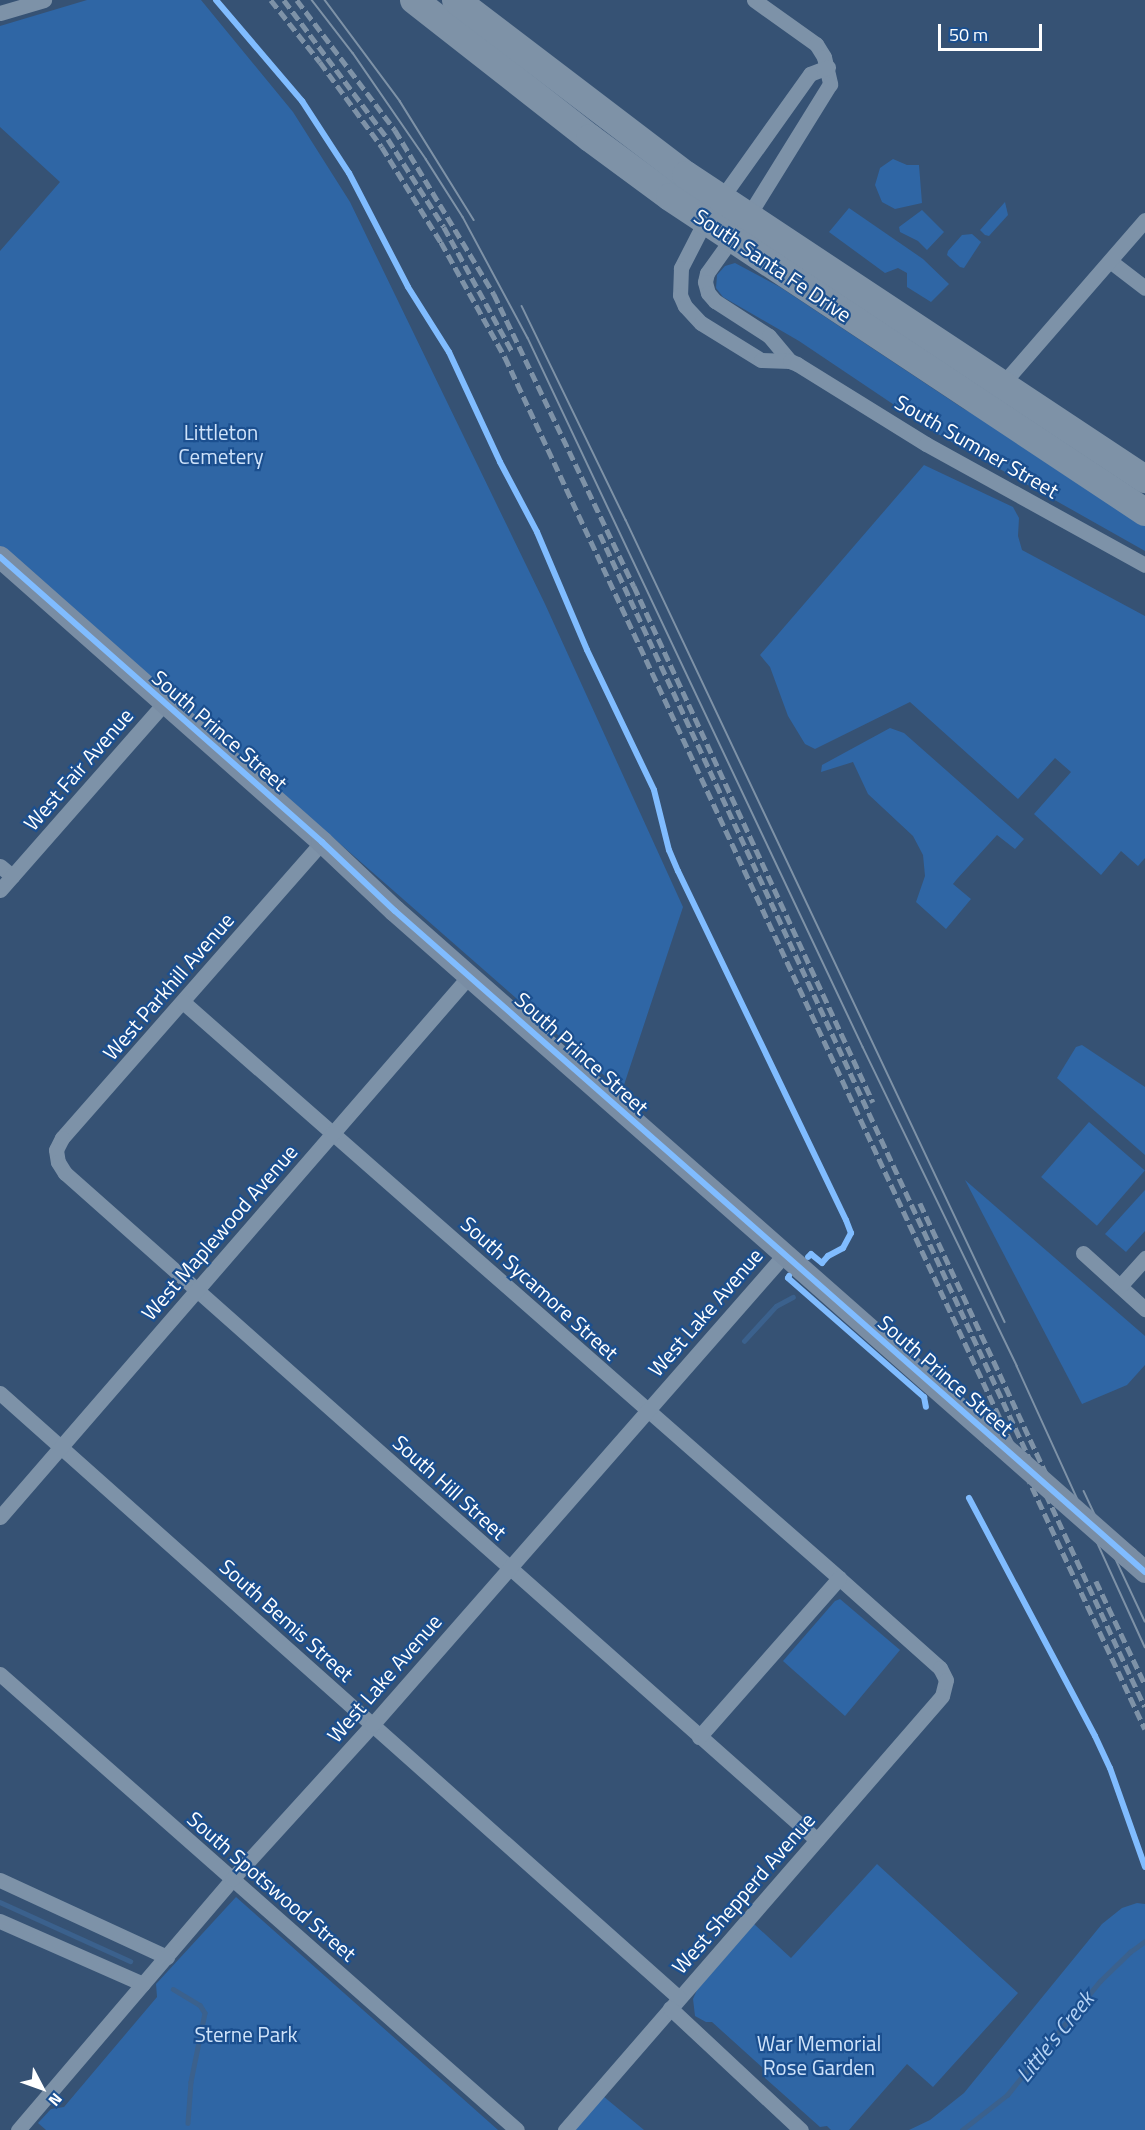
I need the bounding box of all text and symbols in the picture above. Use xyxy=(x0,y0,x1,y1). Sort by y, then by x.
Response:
scale bar xyxy=(941,12,1044,50)
text: 50 m xyxy=(949,21,988,48)
street label: South Santa Fe Drive xyxy=(690,203,856,327)
street label: South Sumner Street xyxy=(891,389,1063,503)
park label: Littleton Cemetery xyxy=(178,419,264,469)
street label: South Prince Street xyxy=(147,664,293,796)
street label: West Fair Avenue xyxy=(18,703,138,835)
street label: West Parkhill Avenue xyxy=(97,907,239,1065)
street label: South Prince Street xyxy=(510,986,654,1120)
street label: West Maplewood Avenue xyxy=(136,1139,302,1325)
street label: South Sycamore Street xyxy=(456,1211,624,1365)
street label: West Lake Avenue xyxy=(642,1243,768,1381)
street label: South Prince Street xyxy=(873,1309,1019,1441)
street label: South Hill Street xyxy=(388,1429,512,1545)
street label: South Bemis Street xyxy=(215,1553,359,1687)
street label: West Lake Avenue xyxy=(321,1609,447,1747)
street label: South Spotswood Street xyxy=(182,1806,362,1966)
street label: West Shepperd Avenue xyxy=(666,1807,820,1979)
water label: Little's Creek xyxy=(1011,1987,1099,2087)
park label: Sterne Park xyxy=(194,2021,298,2047)
park label: War Memorial Rose Garden xyxy=(757,2030,881,2080)
north arrow xyxy=(12,2058,72,2118)
text: N xyxy=(43,2088,68,2112)

